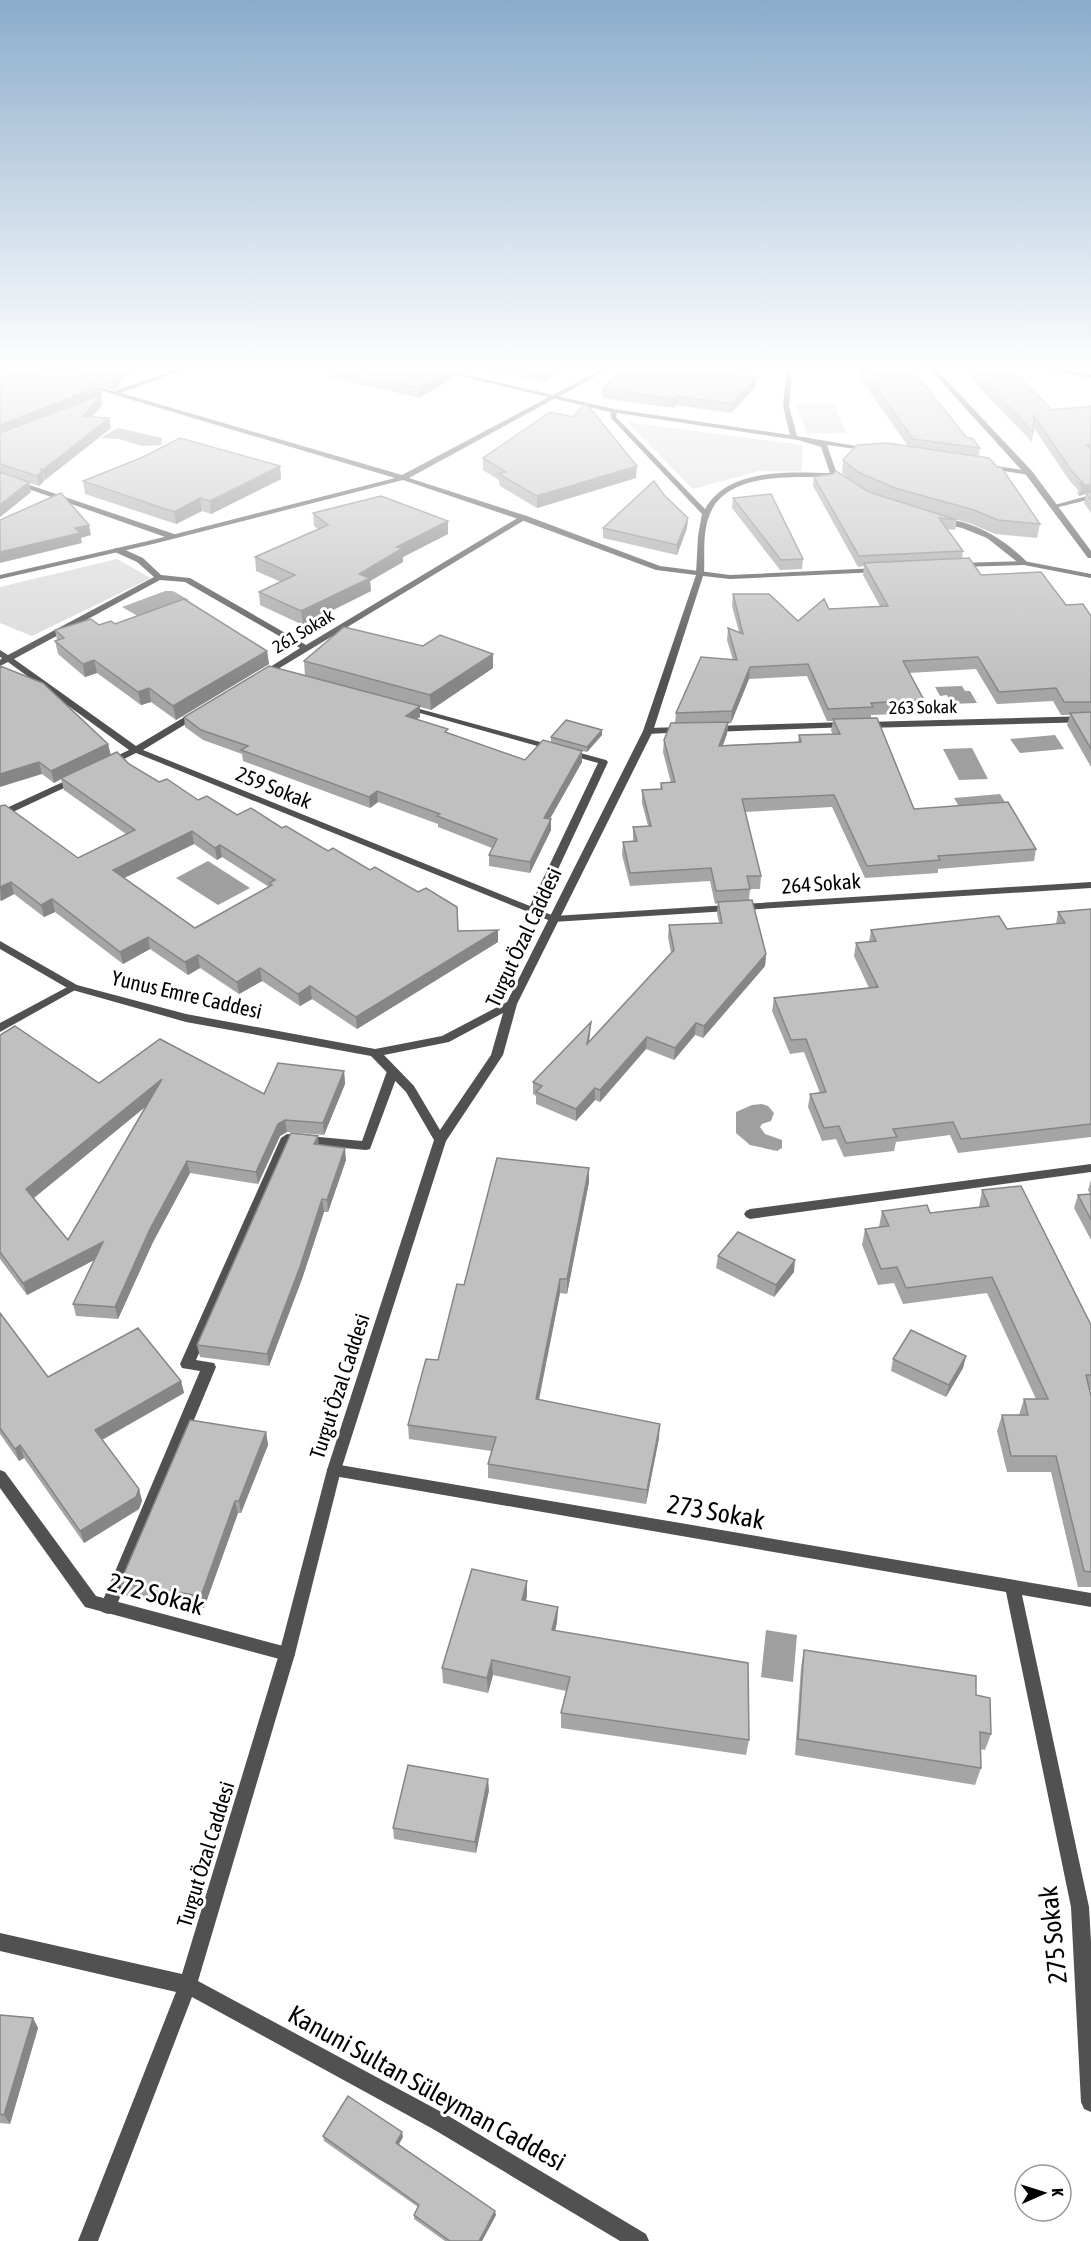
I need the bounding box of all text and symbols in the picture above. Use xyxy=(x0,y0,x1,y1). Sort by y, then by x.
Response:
street label: 261 Sokak xyxy=(268,604,338,658)
street label: 263 Sokak xyxy=(889,696,957,718)
street label: 259 Sokak xyxy=(233,761,315,813)
street label: Turgut Özal Caddesi xyxy=(480,864,566,1010)
street label: 264 Sokak xyxy=(781,868,861,898)
street label: Yunus Emre Caddesi xyxy=(109,965,265,1023)
street label: Turgut Özal Caddesi xyxy=(304,1311,374,1461)
street label: 273 Sokak xyxy=(665,1489,767,1535)
street label: 272 Sokak xyxy=(105,1567,207,1621)
street label: Turgut Özal Caddesi xyxy=(171,1778,239,1930)
street label: 275 Sokak xyxy=(1033,1885,1073,1985)
street label: Kanuni Sultan Süleyman Caddesi xyxy=(283,1999,571,2177)
north arrow xyxy=(1013,2163,1073,2223)
text: K xyxy=(1049,2188,1067,2197)

